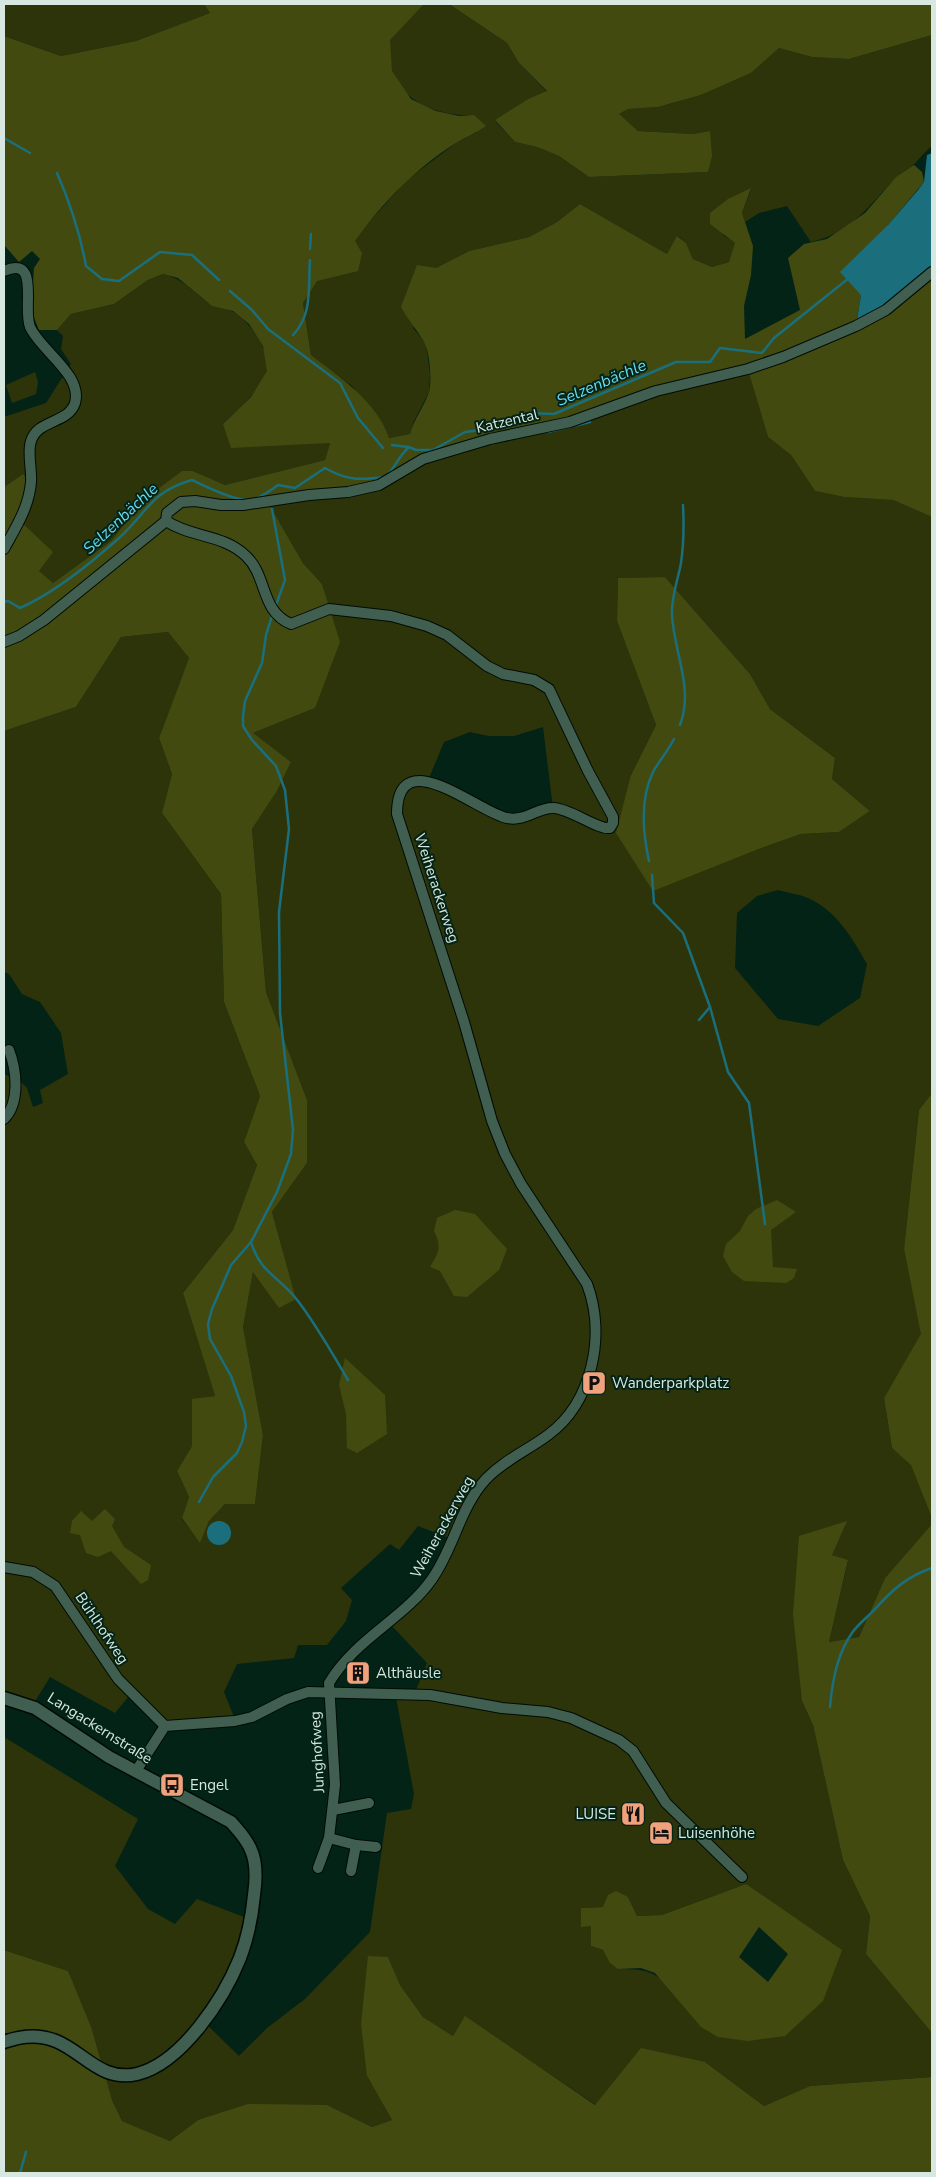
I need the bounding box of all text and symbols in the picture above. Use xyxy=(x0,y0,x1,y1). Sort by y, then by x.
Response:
water label: Selzenbächle xyxy=(553,354,650,412)
street label: Katzental xyxy=(474,404,541,438)
water label: Selzenbächle xyxy=(78,478,163,559)
street label: Weiherackerweg xyxy=(410,831,464,945)
parking icon: Wanderparkplatz xyxy=(581,1370,607,1396)
place label: Wanderparkplatz xyxy=(612,1373,729,1393)
street label: Weiherackerweg xyxy=(406,1472,478,1582)
street label: Bühlhofweg xyxy=(71,1588,133,1668)
building icon: Althäusle xyxy=(345,1660,371,1686)
place label: Althäusle xyxy=(376,1663,441,1683)
street label: Langackernstraße xyxy=(44,1688,156,1768)
street label: Junghofweg xyxy=(305,1711,329,1794)
bus stop icon: Engel xyxy=(159,1772,185,1798)
place label: Engel xyxy=(190,1775,229,1795)
restaurant icon: LUISE xyxy=(620,1801,646,1827)
place label: LUISE xyxy=(576,1804,616,1824)
hotel icon: Luisenhöhe xyxy=(648,1820,674,1846)
place label: Luisenhöhe xyxy=(678,1823,755,1843)

